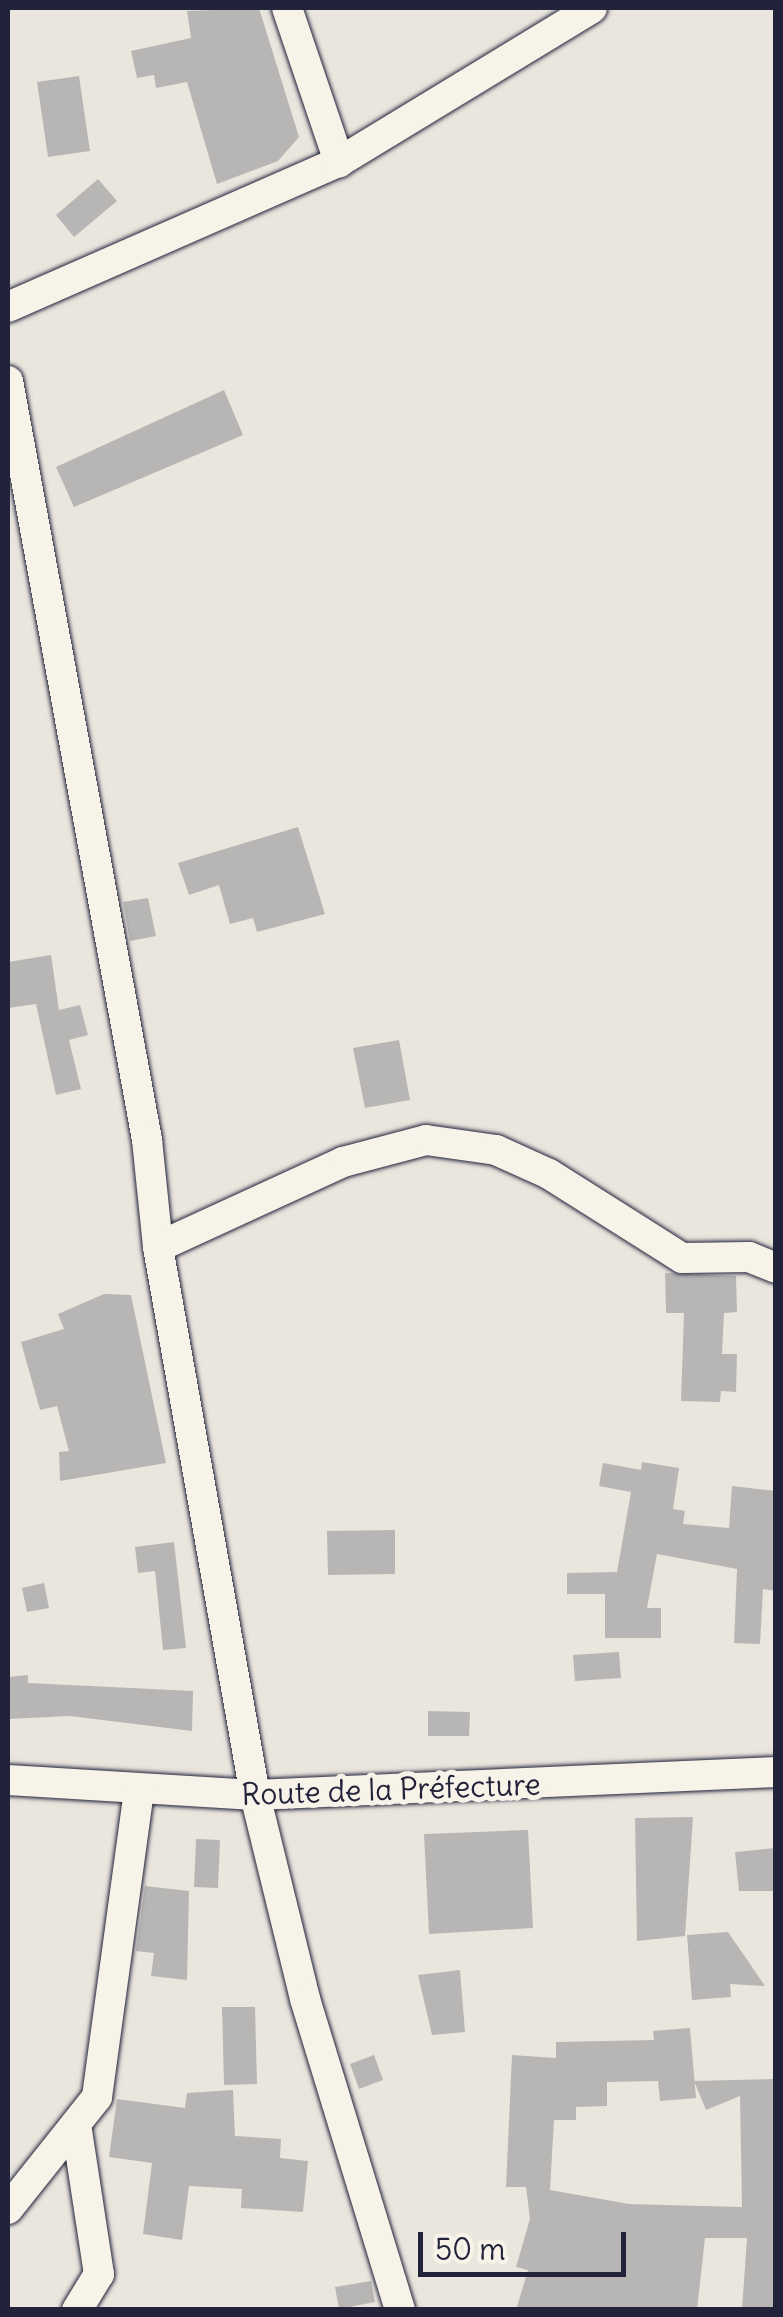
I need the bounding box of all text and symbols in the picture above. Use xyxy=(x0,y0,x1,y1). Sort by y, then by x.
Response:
street label: Route de la Préfecture xyxy=(241,1766,541,1812)
scale bar xyxy=(423,2212,630,2274)
text: 50 m xyxy=(435,2230,505,2268)

